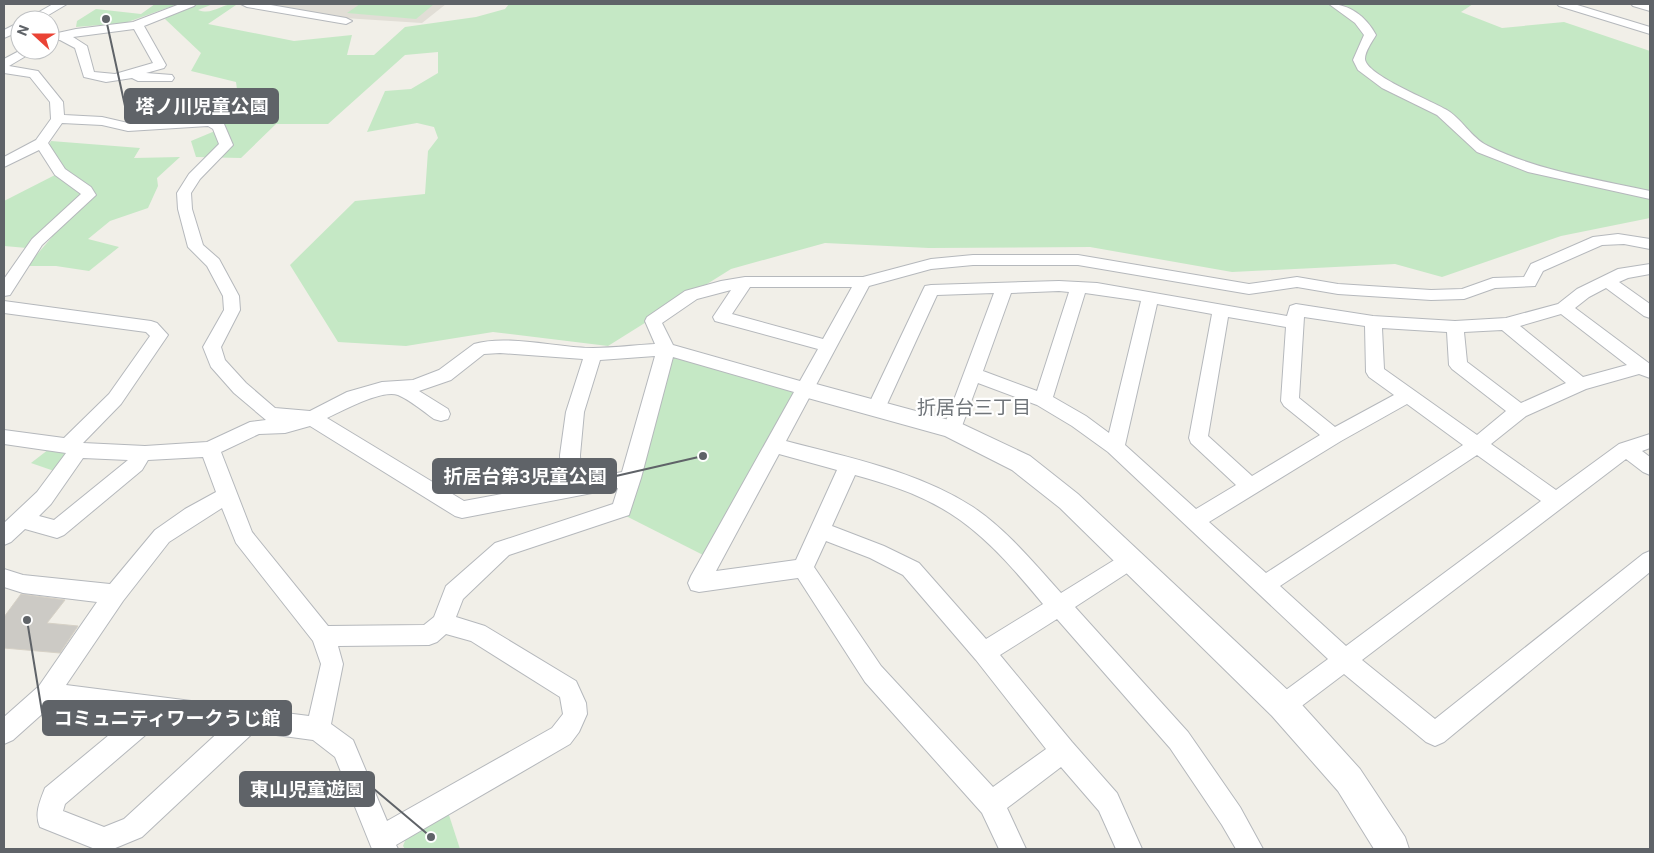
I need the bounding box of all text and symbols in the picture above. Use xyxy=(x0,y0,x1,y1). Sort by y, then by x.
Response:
north arrow xyxy=(10,10,60,60)
text: N xyxy=(14,23,32,38)
callout: 塔ノ川児童公園 xyxy=(125,89,278,123)
text: 塔ノ川児童公園 xyxy=(135,95,269,118)
district label: 折居台三丁目 xyxy=(917,396,1031,419)
callout: 折居台第3児童公園 xyxy=(433,459,616,493)
text: 折居台第3児童公園 xyxy=(444,465,606,488)
callout: コミュニティワークうじ館 xyxy=(43,701,291,735)
text: コミュニティワークうじ館 xyxy=(54,707,280,730)
callout: 東山児童遊園 xyxy=(240,772,374,806)
text: 東山児童遊園 xyxy=(250,778,364,801)

